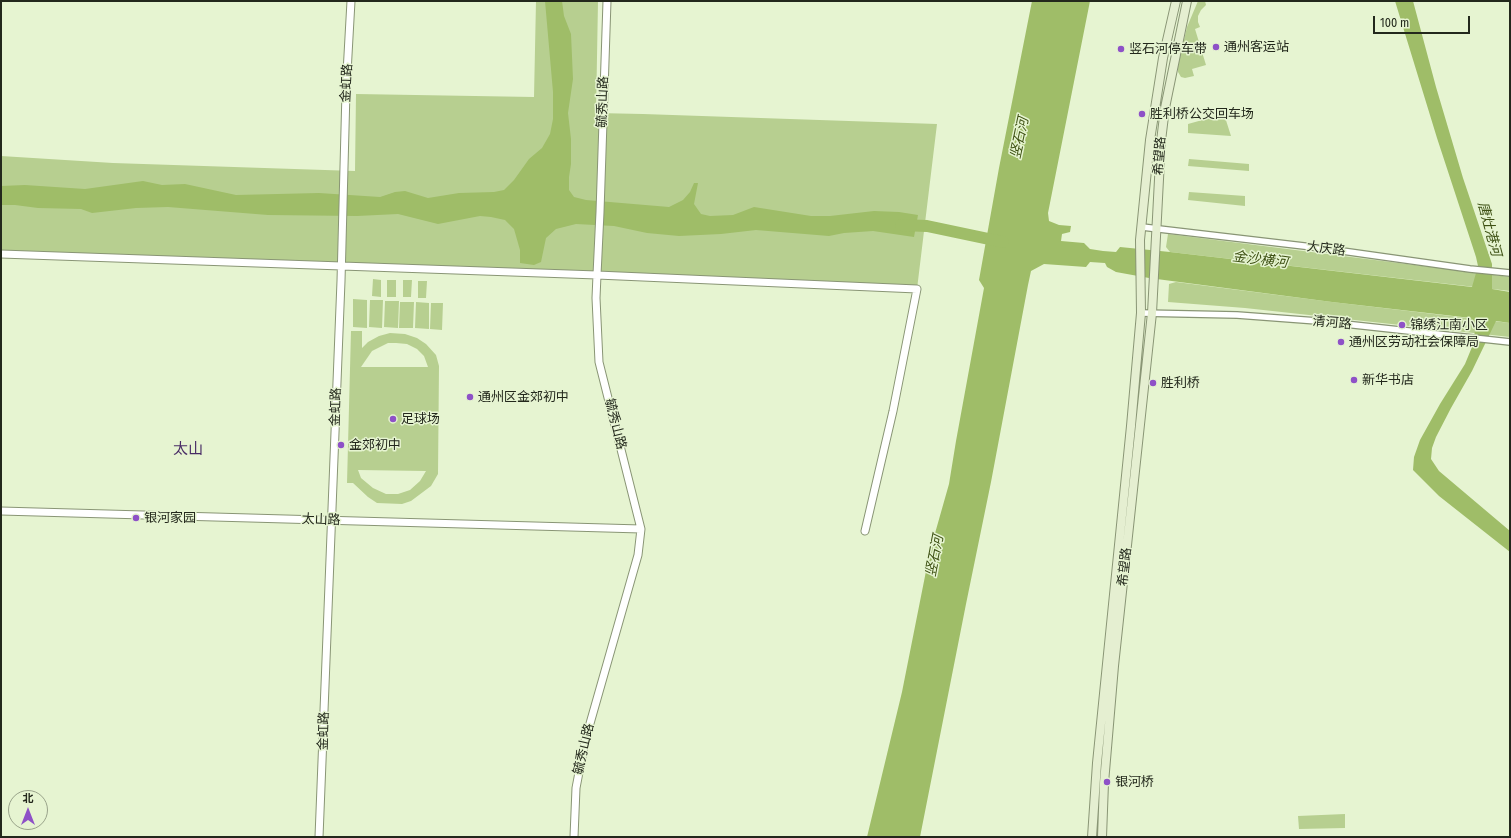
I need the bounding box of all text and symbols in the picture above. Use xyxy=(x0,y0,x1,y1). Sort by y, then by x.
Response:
scale bar xyxy=(1375,8,1472,34)
text: 100 m xyxy=(1380,16,1409,30)
place label: 通州客运站 xyxy=(1224,39,1289,55)
place label: 竖石河停车带 xyxy=(1129,41,1207,57)
marker: 通州客运站 xyxy=(1211,42,1221,52)
marker: 竖石河停车带 xyxy=(1116,44,1126,54)
street label: 金虹路 xyxy=(338,63,356,103)
street label: 毓秀山路 xyxy=(594,76,612,128)
place label: 胜利桥公交回车场 xyxy=(1150,106,1254,122)
marker: 胜利桥公交回车场 xyxy=(1137,109,1147,119)
water label: 竖石河 xyxy=(1007,116,1033,160)
street label: 希望路 xyxy=(1151,136,1169,176)
water label: 唐灶港河 xyxy=(1474,200,1504,258)
street label: 大庆路 xyxy=(1306,239,1346,259)
water label: 金沙横河 xyxy=(1231,248,1289,272)
street label: 清河路 xyxy=(1312,314,1352,332)
place label: 锦绣江南小区 xyxy=(1410,317,1488,333)
marker: 锦绣江南小区 xyxy=(1397,320,1407,330)
place label: 通州区劳动社会保障局 xyxy=(1349,334,1479,350)
marker: 通州区劳动社会保障局 xyxy=(1336,337,1346,347)
place label: 新华书店 xyxy=(1362,372,1414,388)
place label: 胜利桥 xyxy=(1161,375,1200,391)
marker: 新华书店 xyxy=(1349,375,1359,385)
marker: 胜利桥 xyxy=(1148,378,1158,388)
street label: 金虹路 xyxy=(328,387,344,427)
place label: 通州区金郊初中 xyxy=(478,389,569,405)
marker: 通州区金郊初中 xyxy=(465,392,475,402)
street label: 毓秀山路 xyxy=(601,397,629,451)
place label: 足球场 xyxy=(401,411,440,427)
marker: 足球场 xyxy=(388,414,398,424)
place label: 金郊初中 xyxy=(349,437,401,453)
marker: 金郊初中 xyxy=(336,440,346,450)
district label: 太山 xyxy=(173,441,203,459)
place label: 银河家园 xyxy=(144,510,196,526)
street label: 太山路 xyxy=(301,512,341,528)
marker: 银河家园 xyxy=(131,513,141,523)
water label: 竖石河 xyxy=(923,534,947,578)
street label: 希望路 xyxy=(1115,547,1135,587)
street label: 金虹路 xyxy=(316,711,332,751)
street label: 毓秀山路 xyxy=(571,722,597,776)
place label: 银河桥 xyxy=(1115,774,1154,790)
marker: 银河桥 xyxy=(1102,777,1112,787)
north arrow xyxy=(8,790,48,830)
text: 北 xyxy=(23,792,34,805)

